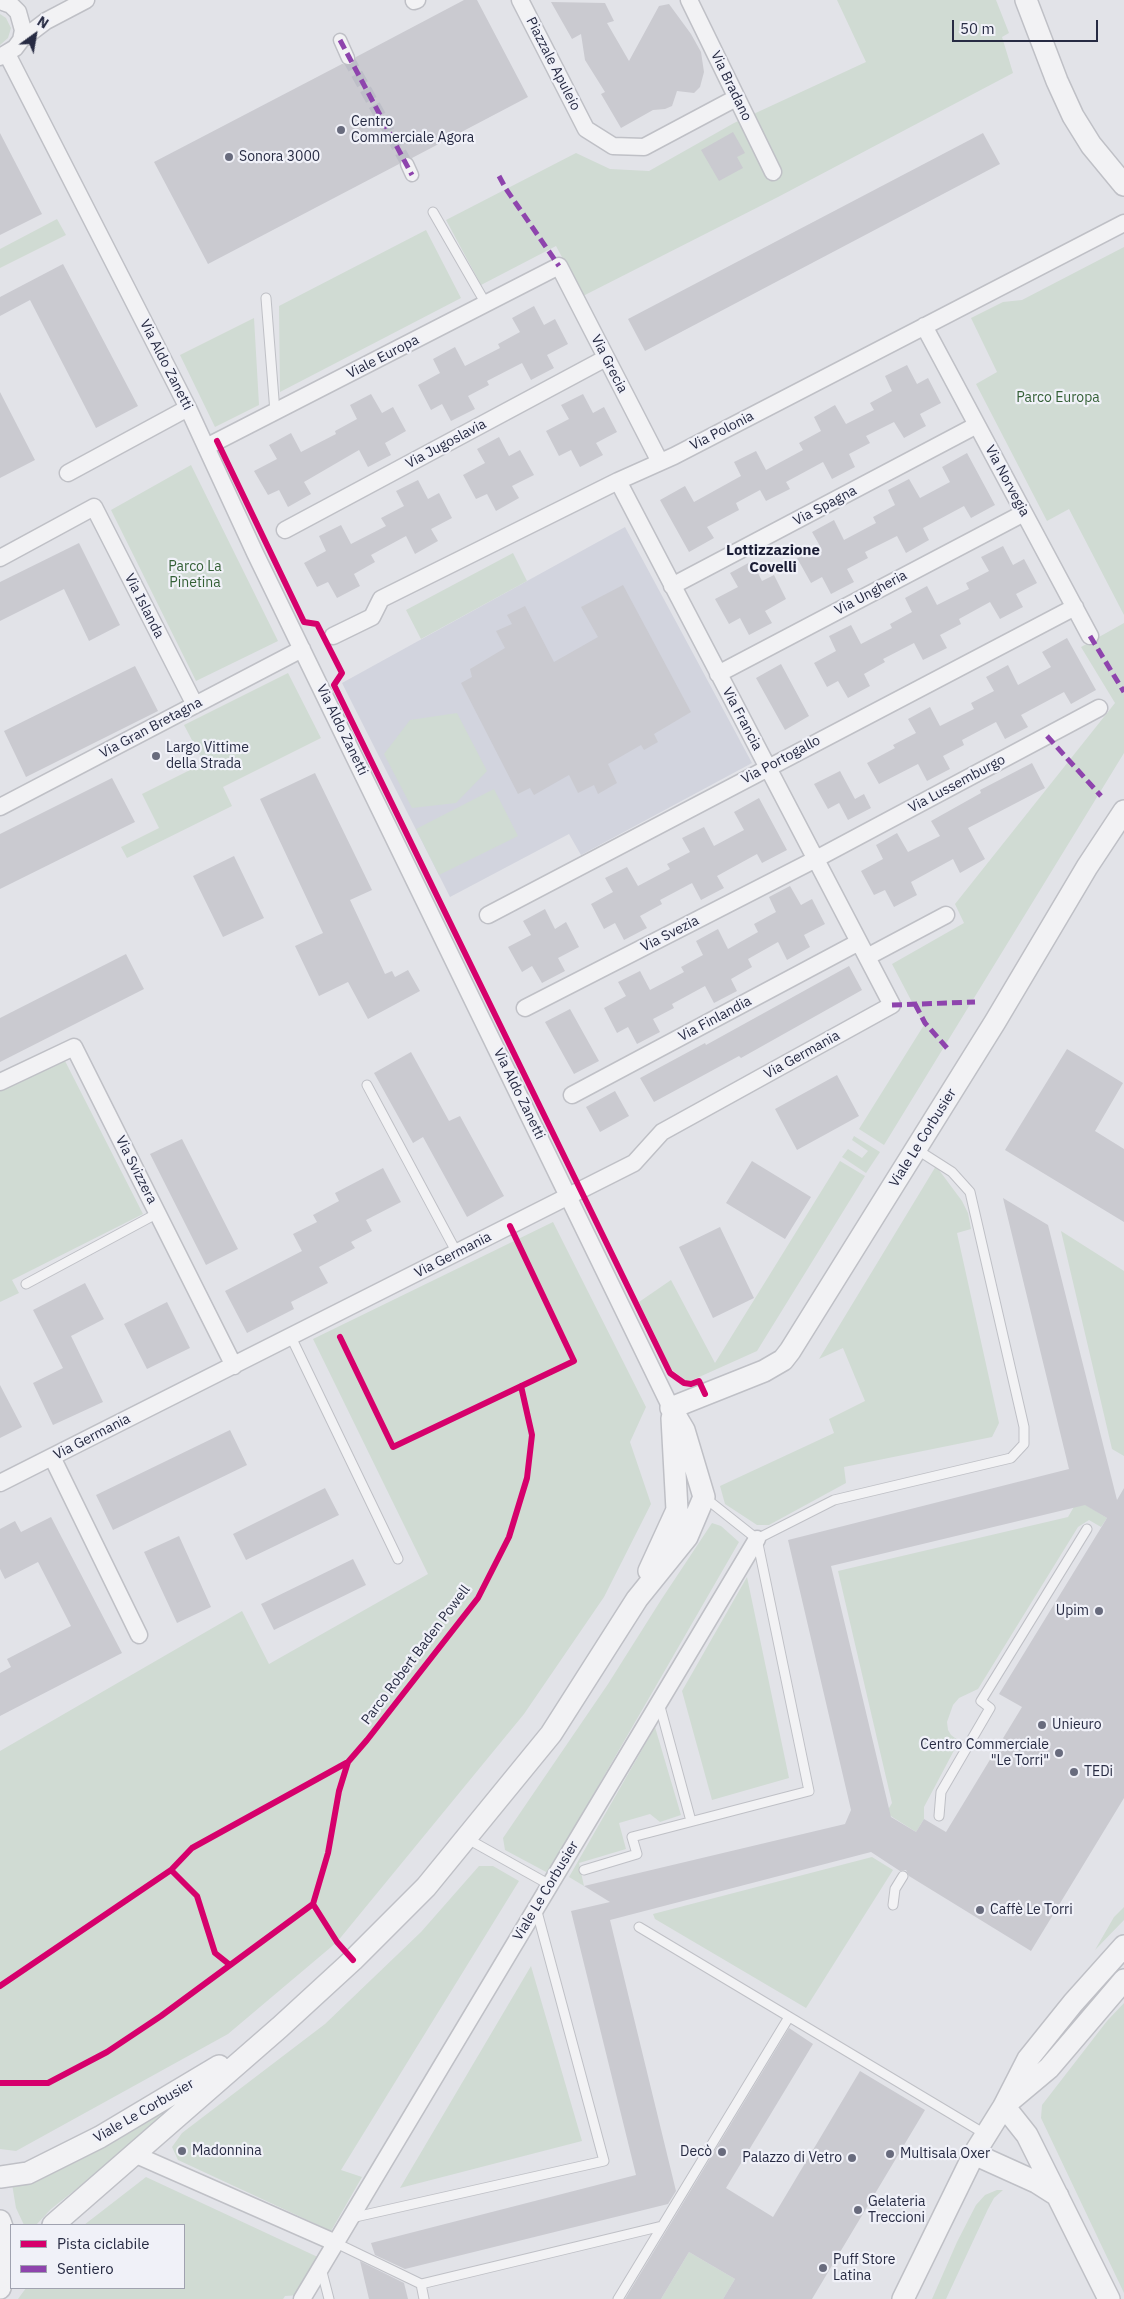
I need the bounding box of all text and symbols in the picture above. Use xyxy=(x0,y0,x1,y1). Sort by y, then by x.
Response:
north arrow xyxy=(10,10,60,60)
scale bar xyxy=(954,10,1100,42)
text: N xyxy=(34,12,52,33)
street label: Piazzale Apuleio xyxy=(522,14,584,114)
text: 50 m xyxy=(960,19,995,38)
street label: Via Bradano xyxy=(707,48,755,124)
place label: Centro Commerciale Agora xyxy=(351,114,474,146)
marker: Centro Commerciale Agora xyxy=(335,124,347,136)
place label: Sonora 3000 xyxy=(239,149,320,165)
marker: Sonora 3000 xyxy=(223,151,235,163)
street label: Via Aldo Zanetti xyxy=(136,317,196,413)
street label: Viale Europa xyxy=(344,332,422,382)
street label: Via Grecia xyxy=(587,332,631,396)
park label: Parco Europa xyxy=(1016,390,1100,406)
street label: Via Polonia xyxy=(687,408,757,454)
street label: Via Jugoslavia xyxy=(403,416,489,472)
street label: Via Norvegia xyxy=(981,442,1033,520)
street label: Via Spagna xyxy=(790,482,860,530)
district label: Lottizzazione Covelli xyxy=(726,542,820,577)
park label: Parco La Pinetina xyxy=(168,559,222,592)
street label: Via Ungheria xyxy=(832,567,910,619)
street label: Via Islanda xyxy=(121,571,167,641)
street label: Via Aldo Zanetti xyxy=(313,682,371,778)
street label: Via Francia xyxy=(718,685,766,753)
street label: Via Gran Bretagna xyxy=(97,694,205,762)
street label: Via Portogallo xyxy=(739,732,823,788)
place label: Largo Vittime della Strada xyxy=(166,740,249,772)
marker: Largo Vittime della Strada xyxy=(150,750,162,762)
street label: Via Lussemburgo xyxy=(906,751,1008,817)
street label: Via Svezia xyxy=(638,912,702,956)
street label: Via Finlandia xyxy=(676,993,754,1045)
street label: Via Germania xyxy=(761,1027,843,1083)
street label: Via Aldo Zanetti xyxy=(490,1046,548,1142)
street label: Viale Le Corbusier xyxy=(886,1086,960,1190)
street label: Via Svizzera xyxy=(112,1133,160,1207)
street label: Via Germania xyxy=(412,1228,494,1282)
street label: Via Germania xyxy=(51,1410,133,1464)
street label: Parco Robert Baden Powell xyxy=(358,1582,474,1728)
place label: Upim xyxy=(1056,1603,1089,1619)
marker: Upim xyxy=(1093,1605,1105,1617)
place label: Unieuro xyxy=(1052,1717,1101,1733)
marker: Unieuro xyxy=(1036,1719,1048,1731)
place label: Centro Commerciale "Le Torri" xyxy=(920,1737,1049,1770)
marker: Centro Commerciale "Le Torri" xyxy=(1053,1747,1065,1759)
place label: TEDi xyxy=(1084,1764,1113,1780)
marker: TEDi xyxy=(1068,1766,1080,1778)
street label: Viale Le Corbusier xyxy=(510,1838,582,1944)
place label: Caffè Le Torri xyxy=(990,1902,1073,1918)
marker: Caffè Le Torri xyxy=(974,1904,986,1916)
street label: Viale Le Corbusier xyxy=(91,2075,197,2147)
place label: Madonnina xyxy=(192,2143,262,2159)
place label: Decò xyxy=(680,2144,712,2160)
marker: Madonnina xyxy=(176,2145,188,2157)
marker: Decò xyxy=(716,2146,728,2158)
place label: Multisala Oxer xyxy=(900,2146,990,2162)
marker: Multisala Oxer xyxy=(884,2148,896,2160)
place label: Palazzo di Vetro xyxy=(742,2150,842,2166)
marker: Palazzo di Vetro xyxy=(846,2152,858,2164)
place label: Gelateria Treccioni xyxy=(868,2194,925,2226)
marker: Gelateria Treccioni xyxy=(852,2204,864,2216)
legend xyxy=(10,2224,185,2289)
text: Pista ciclabile xyxy=(57,2234,150,2253)
place label: Puff Store Latina xyxy=(833,2252,895,2284)
text: Sentiero xyxy=(57,2259,114,2278)
marker: Puff Store Latina xyxy=(817,2262,829,2274)

